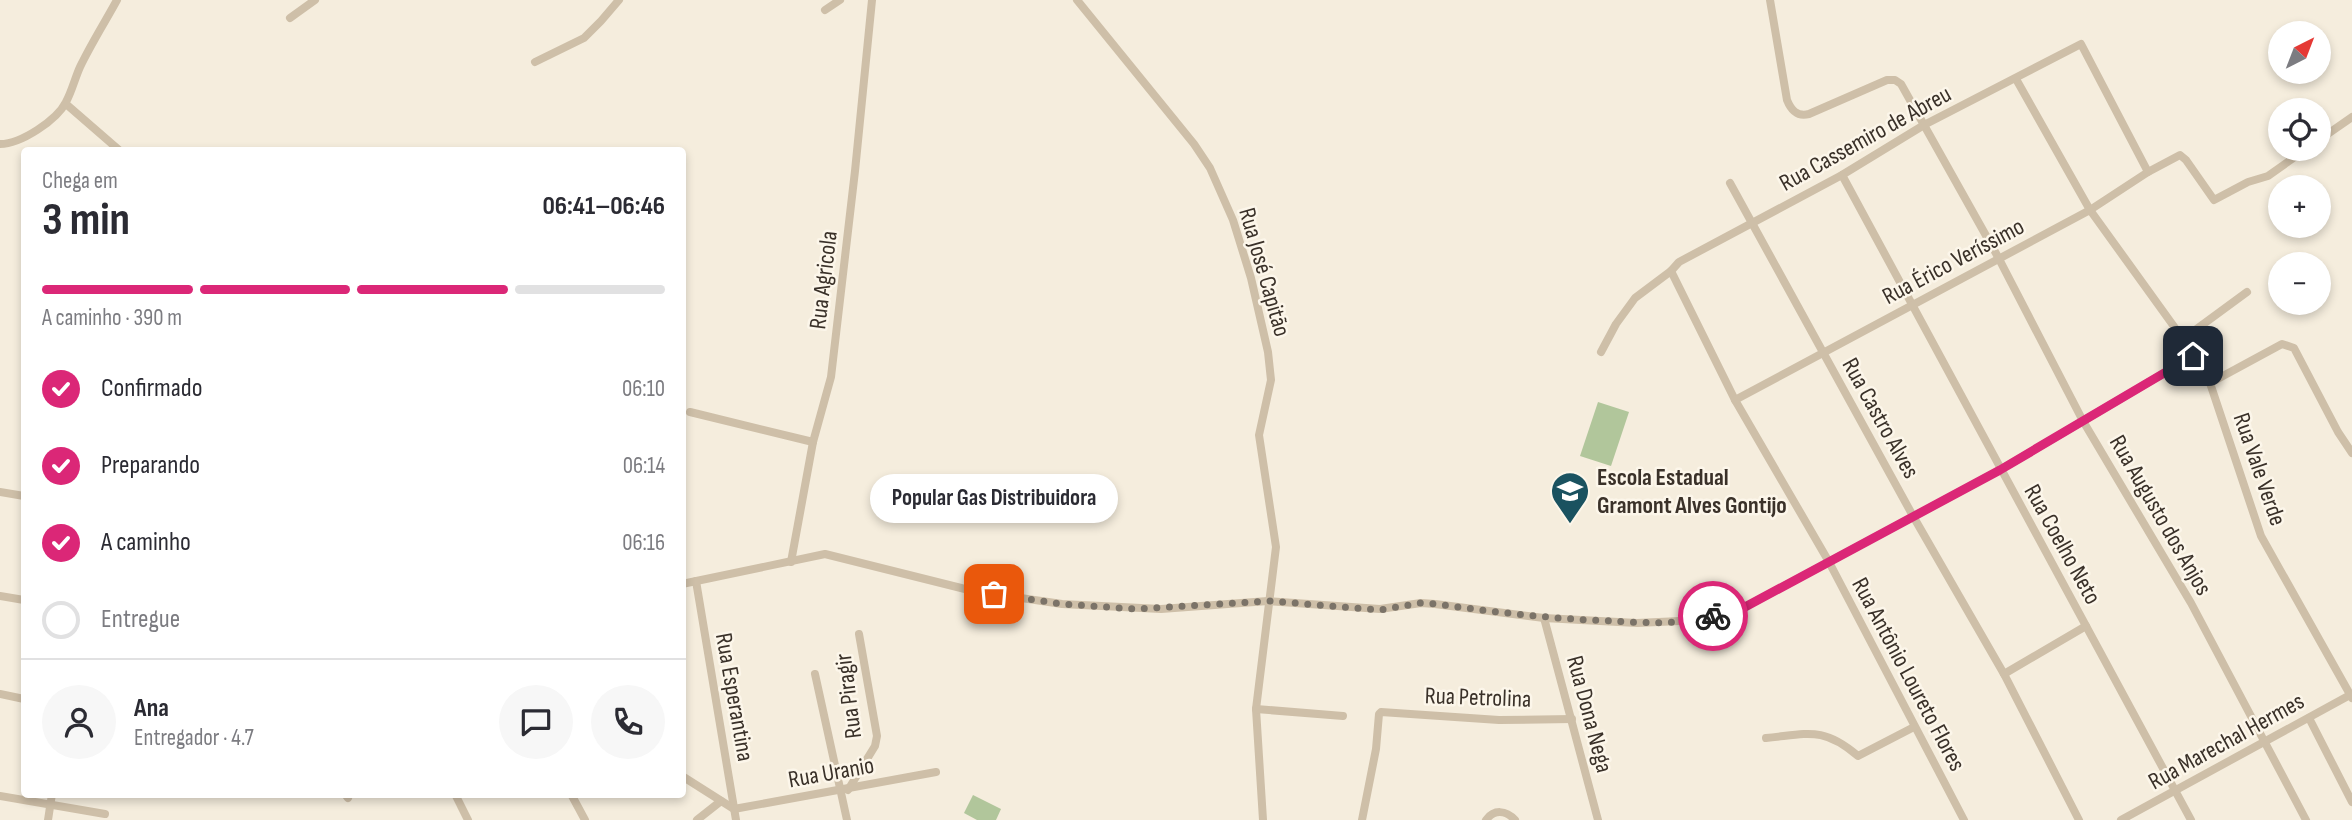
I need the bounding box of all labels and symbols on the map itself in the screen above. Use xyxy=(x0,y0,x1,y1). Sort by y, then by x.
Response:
north arrow xyxy=(2268,21,2331,84)
street label: Rua Cassemiro de Abreu xyxy=(1774,79,1956,198)
street label: Rua José Capitão xyxy=(1232,204,1297,340)
street label: Rua Érico Veríssimo xyxy=(1877,212,2029,311)
street label: Rua Agricola xyxy=(803,229,844,331)
pin xyxy=(2163,326,2223,386)
street label: Rua Castro Alves xyxy=(1836,353,1926,484)
street label: Rua Vale Verde xyxy=(2227,409,2292,529)
street label: Rua Augusto dos Anjos xyxy=(2103,430,2218,600)
place label: Escola Estadual Gramont Alves Gontijo xyxy=(1597,463,1787,520)
school or university icon: Escola Estadual Gramont Alves Gontijo xyxy=(1549,470,1591,525)
callout: Popular Gas Distribuidora xyxy=(870,475,1118,524)
street label: Rua Coelho Neto xyxy=(2018,479,2107,609)
pin xyxy=(964,564,1024,624)
street label: Rua Antônio Loureto Flores xyxy=(1845,573,1972,776)
courier xyxy=(1678,581,1748,651)
street label: Rua Esperantina xyxy=(709,631,760,763)
street label: Rua Piragir xyxy=(829,652,868,740)
street label: Rua Dona Nega xyxy=(1560,653,1619,776)
street label: Rua Petrolina xyxy=(1424,681,1532,714)
street label: Rua Marechal Hermes xyxy=(2143,687,2309,796)
street label: Rua Uranio xyxy=(786,751,876,794)

